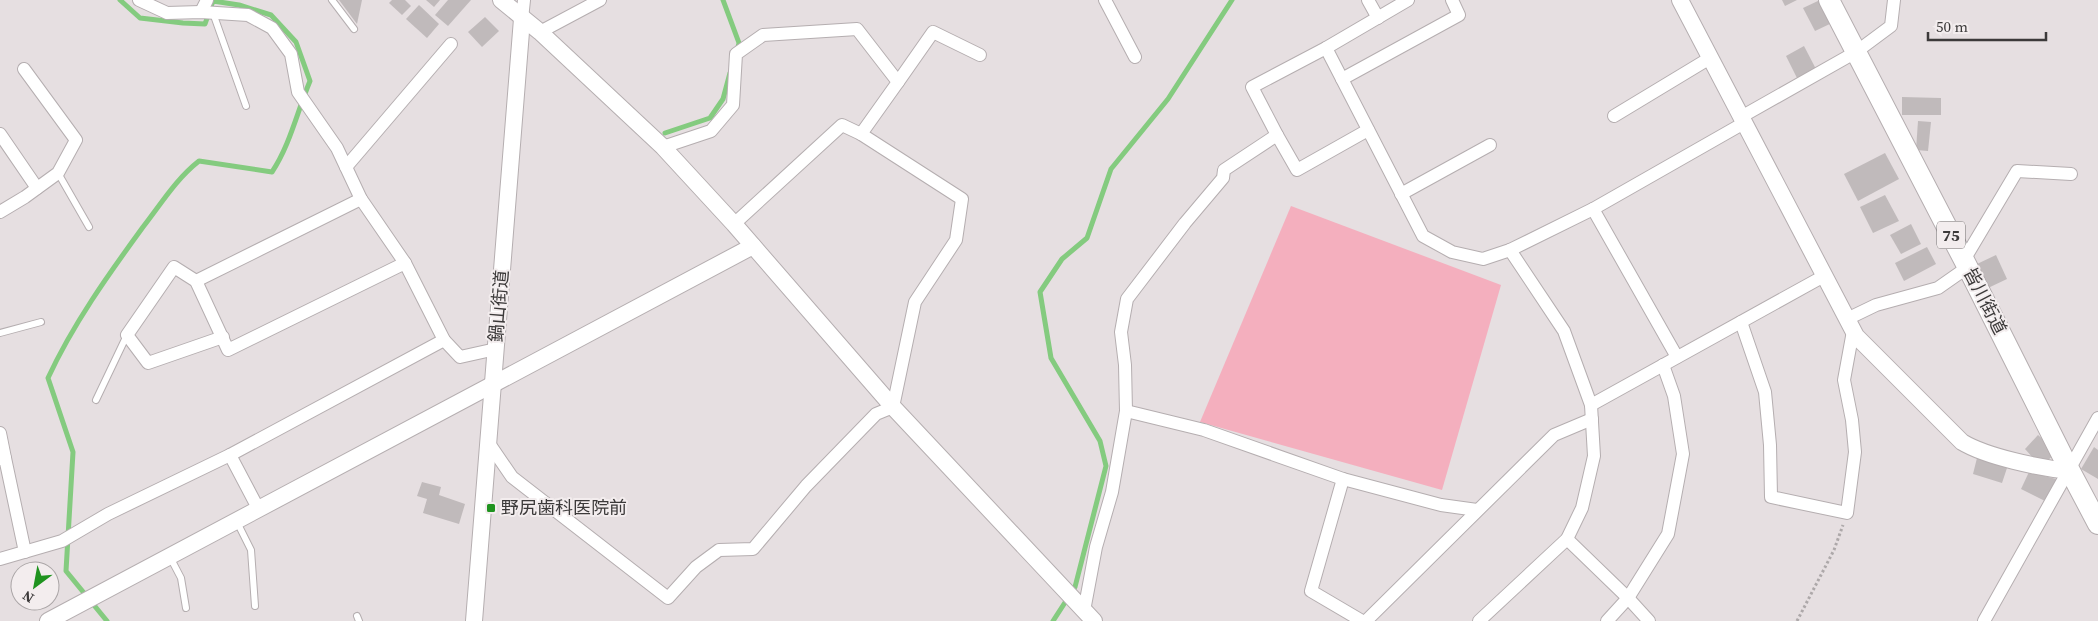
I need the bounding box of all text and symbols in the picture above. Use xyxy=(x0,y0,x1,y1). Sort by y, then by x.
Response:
scale bar xyxy=(1928,10,2046,42)
text: 50 m xyxy=(1936,16,1968,37)
road number: 75 xyxy=(1937,222,1965,248)
street label: 皆川街道 xyxy=(1958,263,2013,339)
street label: 鍋山街道 xyxy=(483,269,514,343)
place label: 野尻歯科医院前 xyxy=(501,495,627,520)
marker: 野尻歯科医院前 xyxy=(485,502,497,514)
north arrow xyxy=(10,561,60,611)
text: N xyxy=(18,586,38,608)

